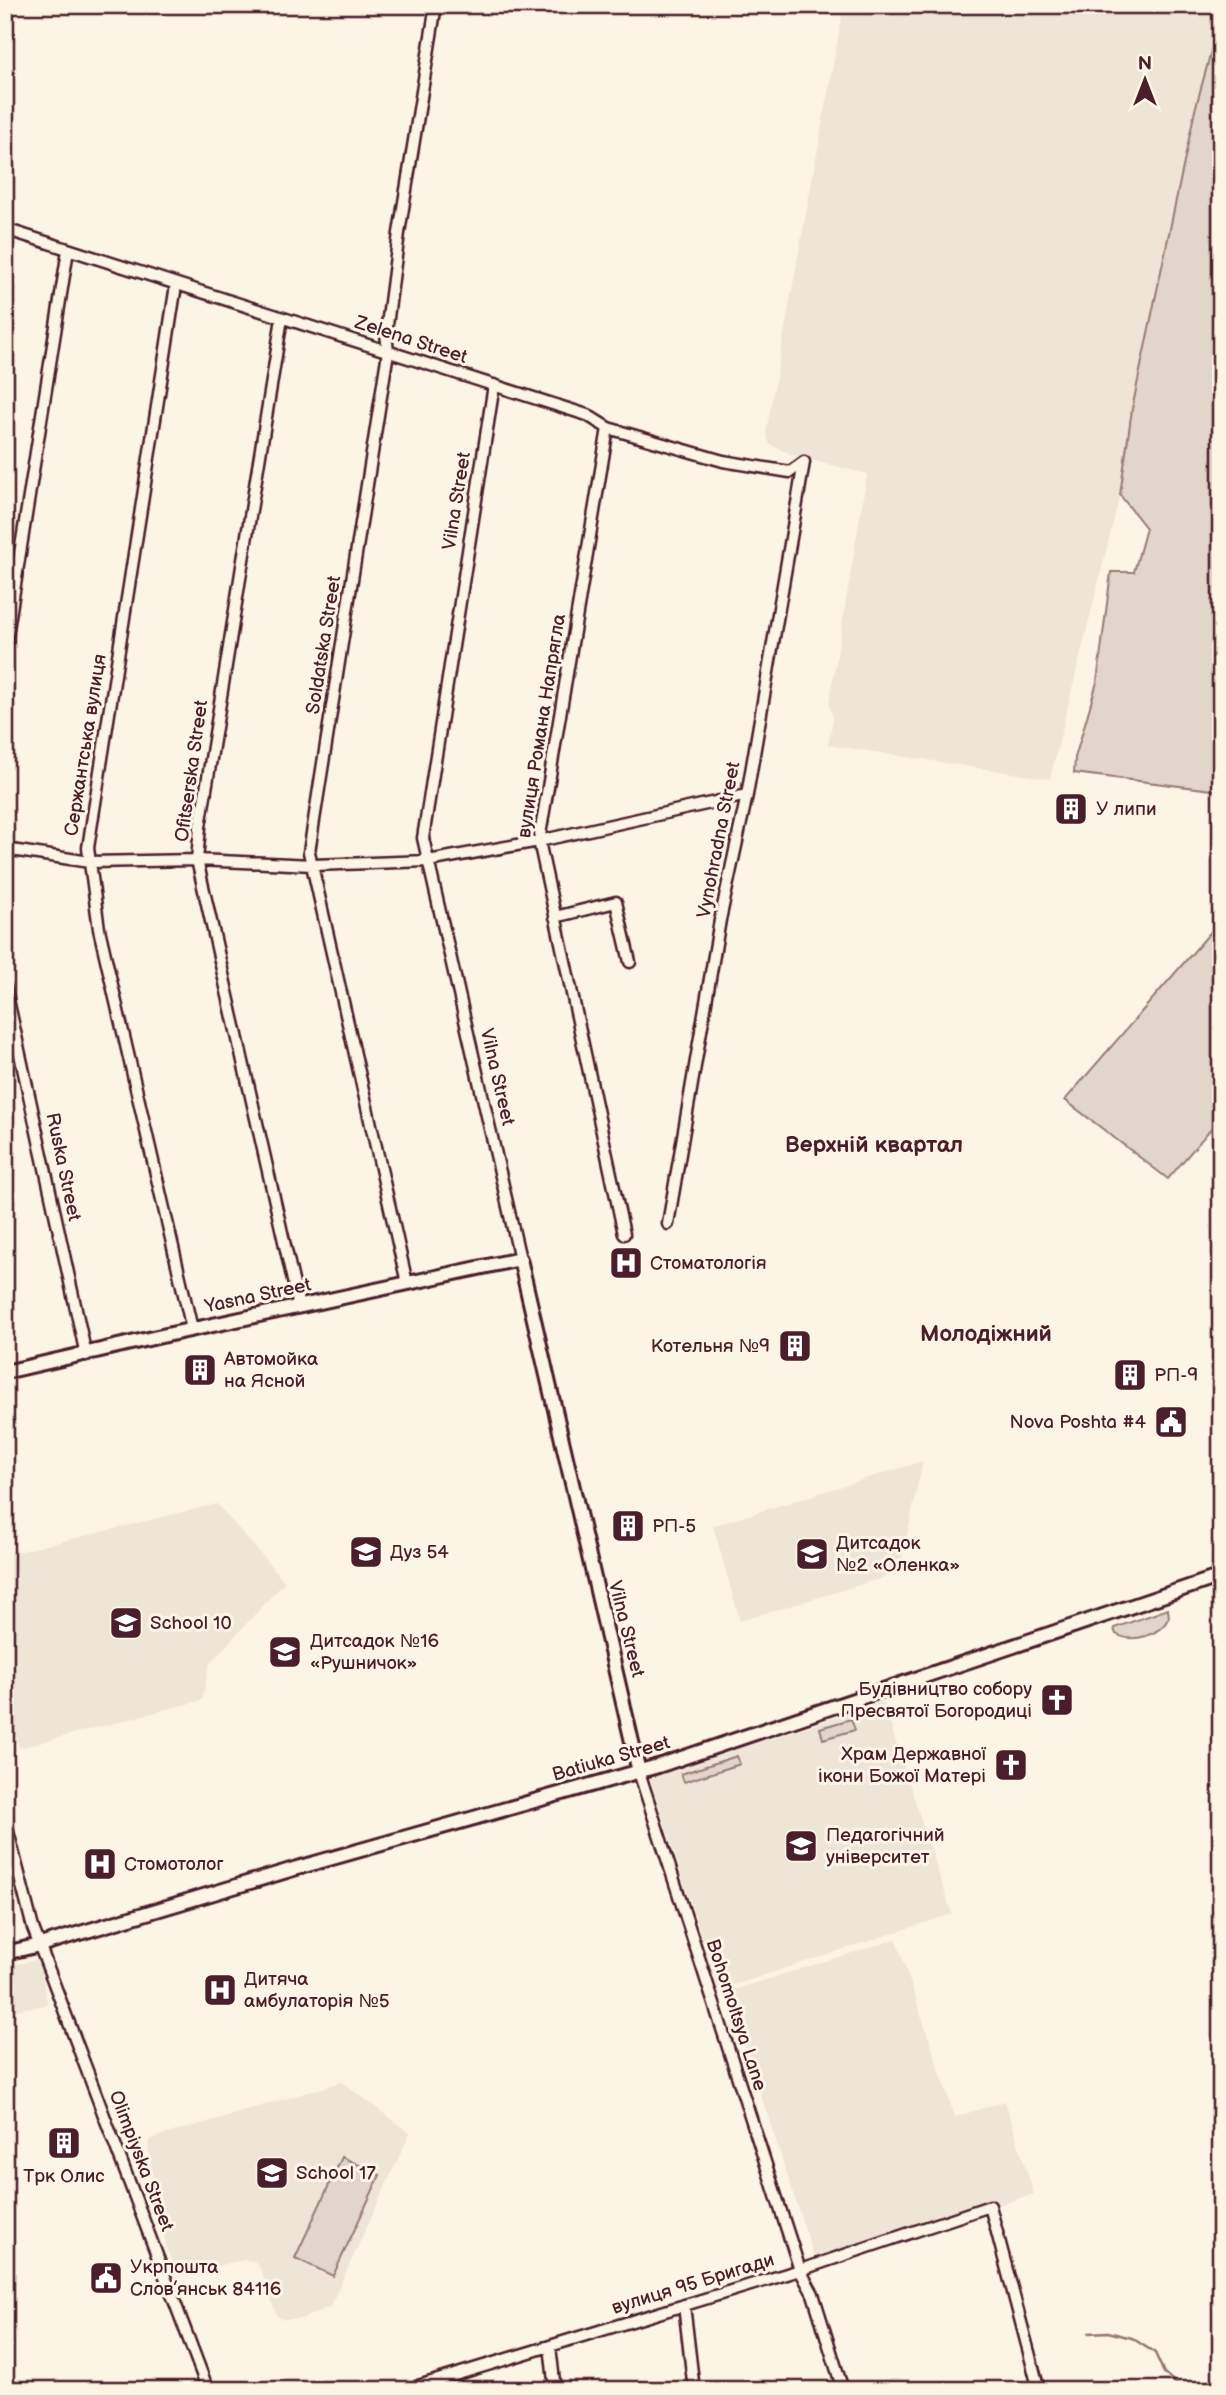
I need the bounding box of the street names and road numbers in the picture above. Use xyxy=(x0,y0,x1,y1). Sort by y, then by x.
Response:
street label: Zelena Street xyxy=(351,311,470,369)
street label: Vilna Street xyxy=(438,450,476,552)
street label: Soldatska Street xyxy=(302,574,346,716)
street label: вулиця Романа Напрягла xyxy=(513,612,571,840)
street label: Сержантська вулиця xyxy=(60,652,112,838)
street label: Ofitserska Street xyxy=(171,698,213,843)
street label: Vynohradna Street xyxy=(693,760,745,920)
street label: Vilna Street xyxy=(475,1026,519,1128)
street label: Ruska Street xyxy=(40,1111,86,1223)
street label: Yasna Street xyxy=(202,1273,313,1319)
street label: Vilna Street xyxy=(603,1578,649,1680)
street label: Batiuka Street xyxy=(550,1731,673,1787)
street label: Bohomoltsya Lane xyxy=(701,1936,771,2094)
street label: Olimpiyska Street xyxy=(104,2087,178,2235)
street label: вулиця 95 Бригади xyxy=(609,2248,777,2320)

